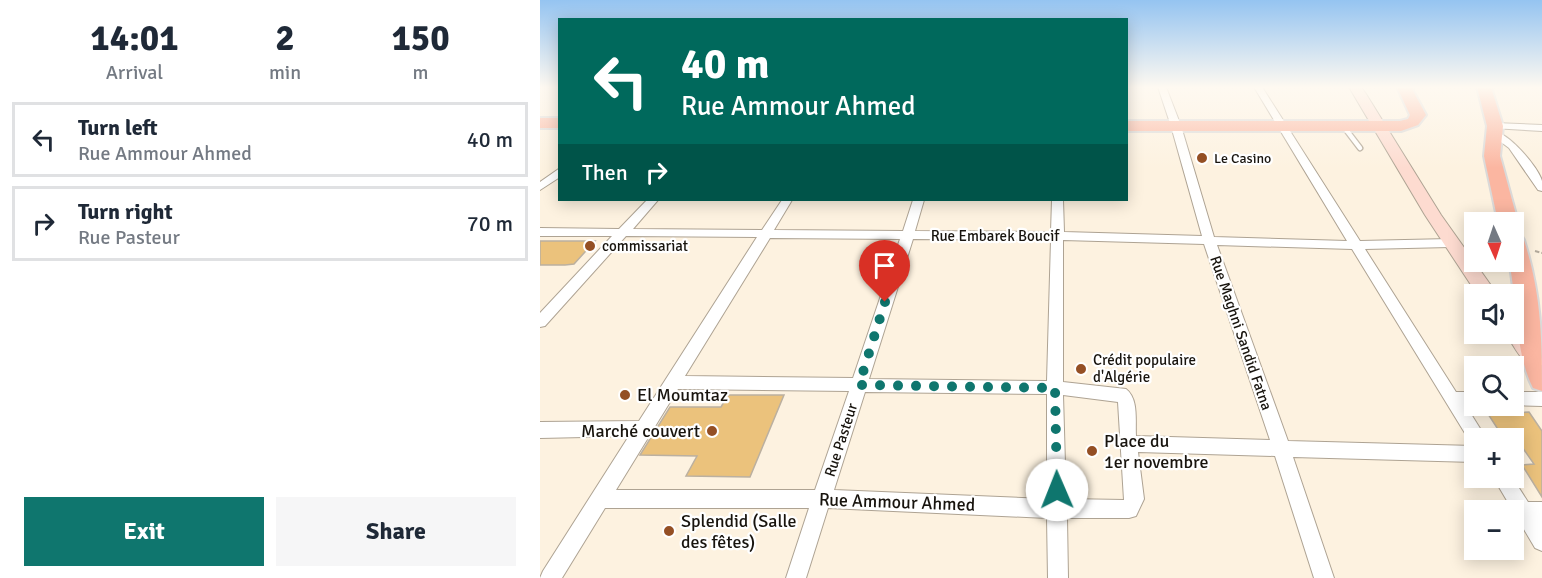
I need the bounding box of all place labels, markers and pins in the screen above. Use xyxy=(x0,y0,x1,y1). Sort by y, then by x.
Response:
place label: Le Casino xyxy=(1214,150,1271,167)
marker: Le Casino xyxy=(1195,151,1209,165)
place label: commissariat xyxy=(602,237,688,255)
marker: commissariat xyxy=(583,239,597,253)
pin xyxy=(859,240,910,302)
place label: Crédit populaire d'Algérie xyxy=(1093,351,1196,386)
marker: Crédit populaire d'Algérie xyxy=(1074,362,1088,376)
place label: El Moumtaz xyxy=(637,384,728,406)
marker: El Moumtaz xyxy=(618,388,632,402)
place label: Marché couvert xyxy=(581,420,700,442)
marker: Marché couvert xyxy=(705,424,719,438)
place label: Place du 1er novembre xyxy=(1104,430,1208,473)
marker: Place du 1er novembre xyxy=(1085,444,1099,458)
place label: Splendid (Salle des fêtes) xyxy=(681,510,797,553)
marker: Splendid (Salle des fêtes) xyxy=(662,524,676,538)

